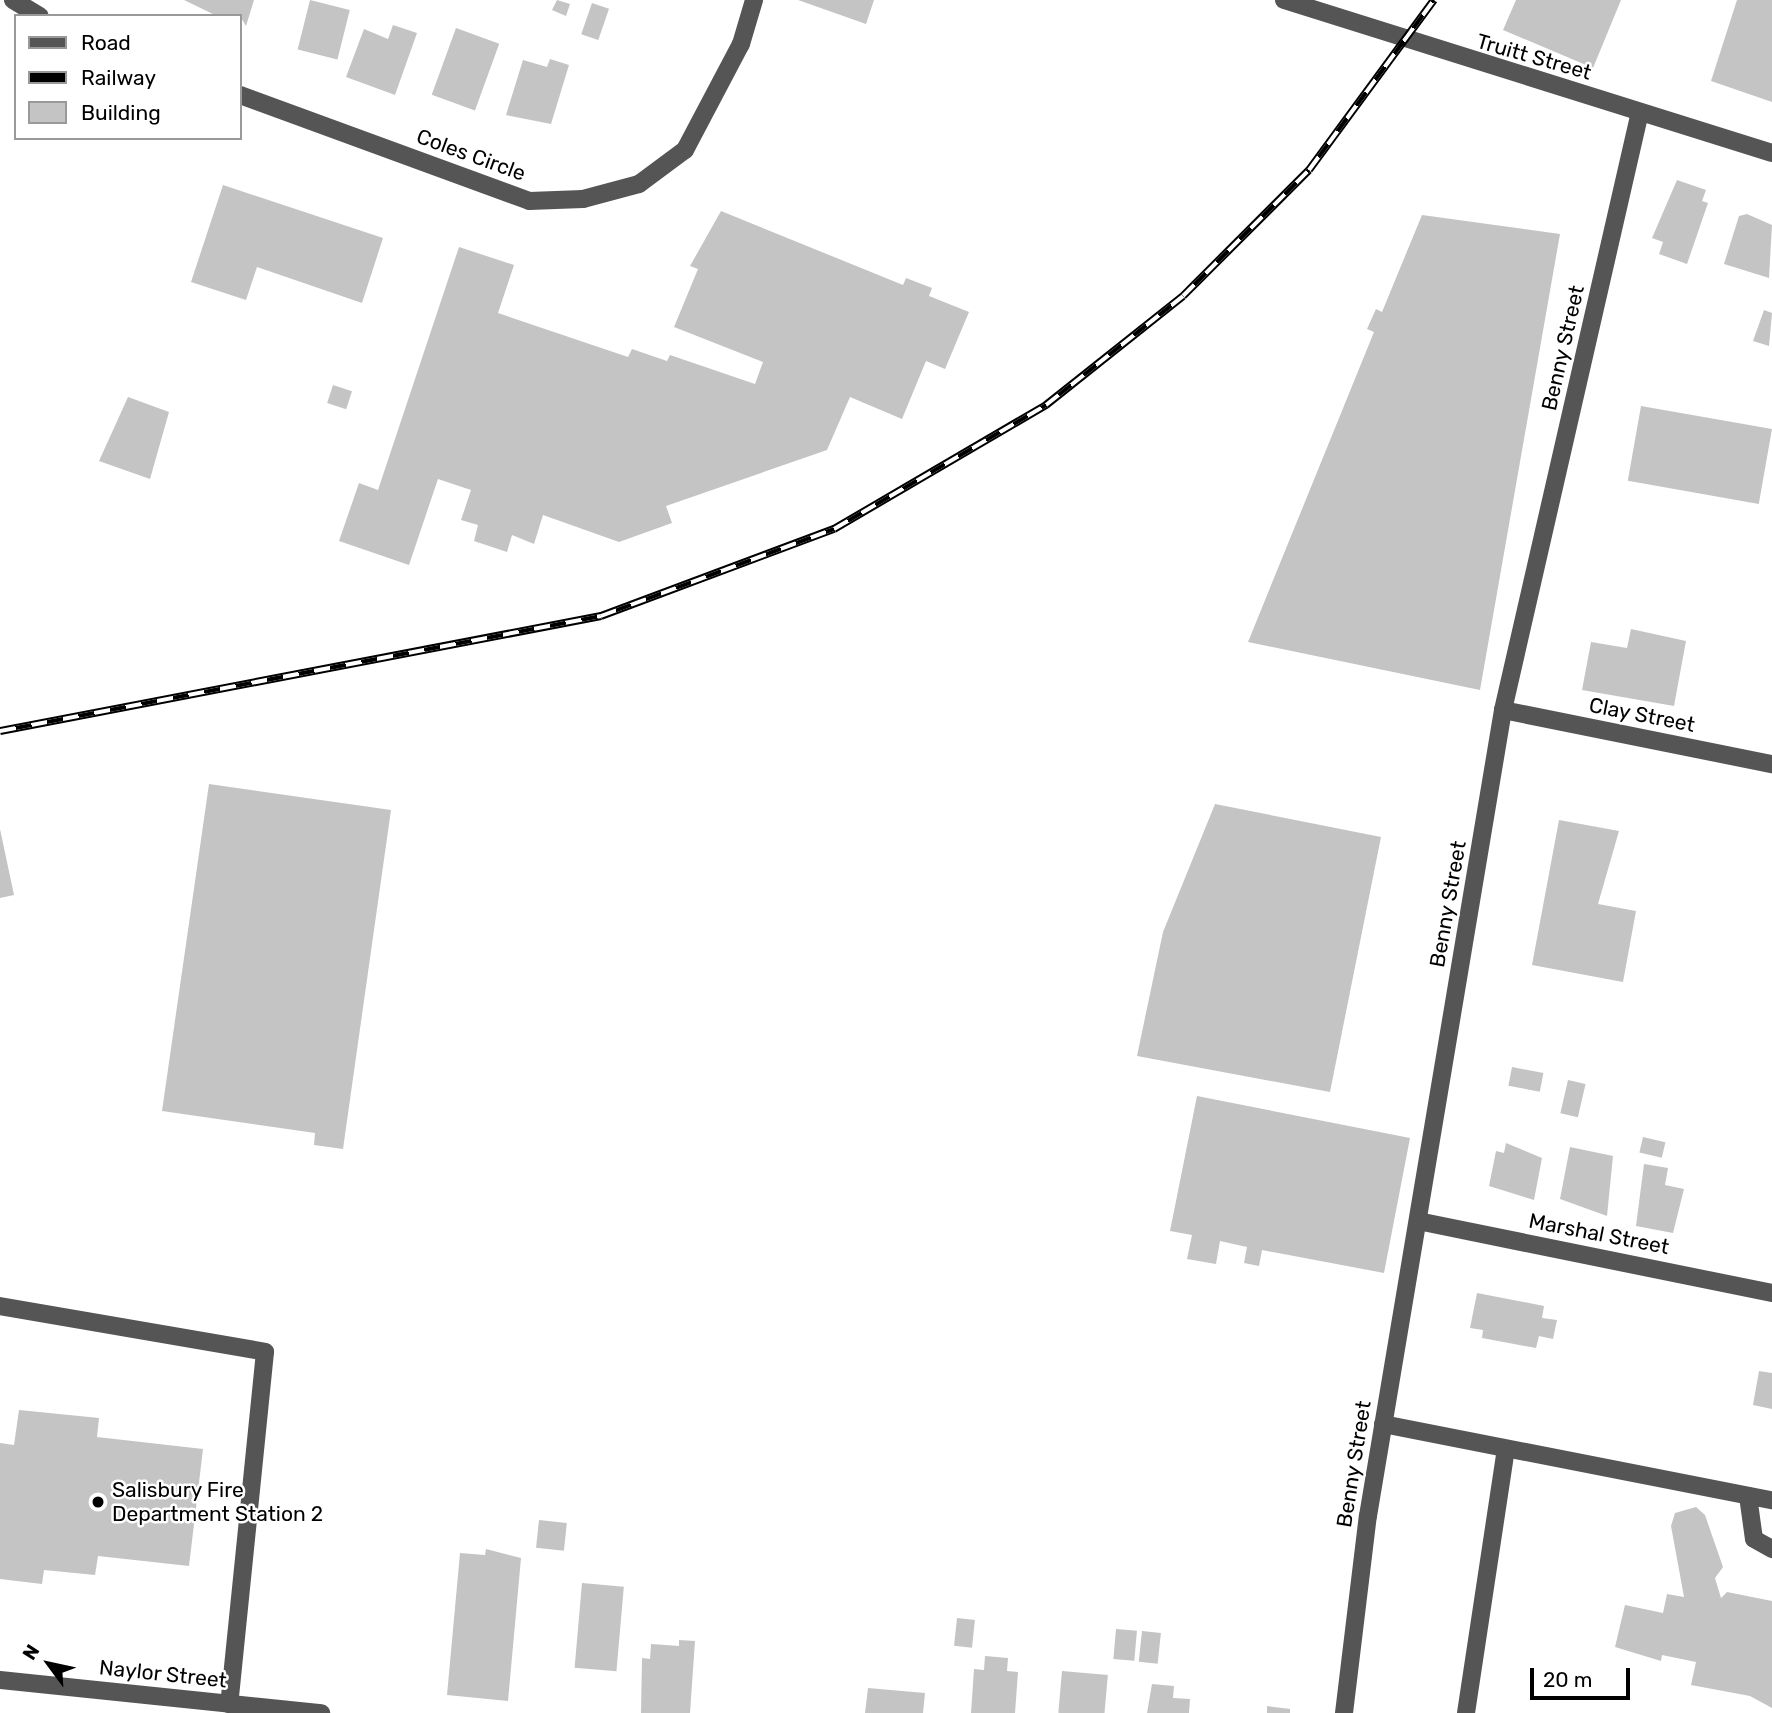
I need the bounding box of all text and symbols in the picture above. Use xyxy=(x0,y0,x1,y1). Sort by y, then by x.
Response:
legend xyxy=(14,14,242,140)
street label: Truitt Street xyxy=(1474,29,1594,85)
text: Road xyxy=(81,30,131,55)
text: Railway xyxy=(81,65,156,90)
text: Building xyxy=(81,100,161,125)
street label: Coles Circle xyxy=(413,124,529,186)
street label: Benny Street xyxy=(1536,283,1590,413)
street label: Clay Street xyxy=(1587,692,1697,738)
street label: Benny Street xyxy=(1424,839,1472,969)
street label: Marshal Street xyxy=(1527,1208,1671,1260)
street label: Benny Street xyxy=(1332,1399,1376,1529)
place label: Salisbury Fire Department Station 2 xyxy=(112,1477,323,1527)
marker: Salisbury Fire Department Station 2 xyxy=(90,1494,106,1510)
north arrow xyxy=(14,1629,84,1699)
text: N xyxy=(18,1640,44,1664)
scale bar xyxy=(1534,1654,1634,1698)
street label: Naylor Street xyxy=(98,1655,228,1693)
text: 20 m xyxy=(1543,1667,1592,1692)

